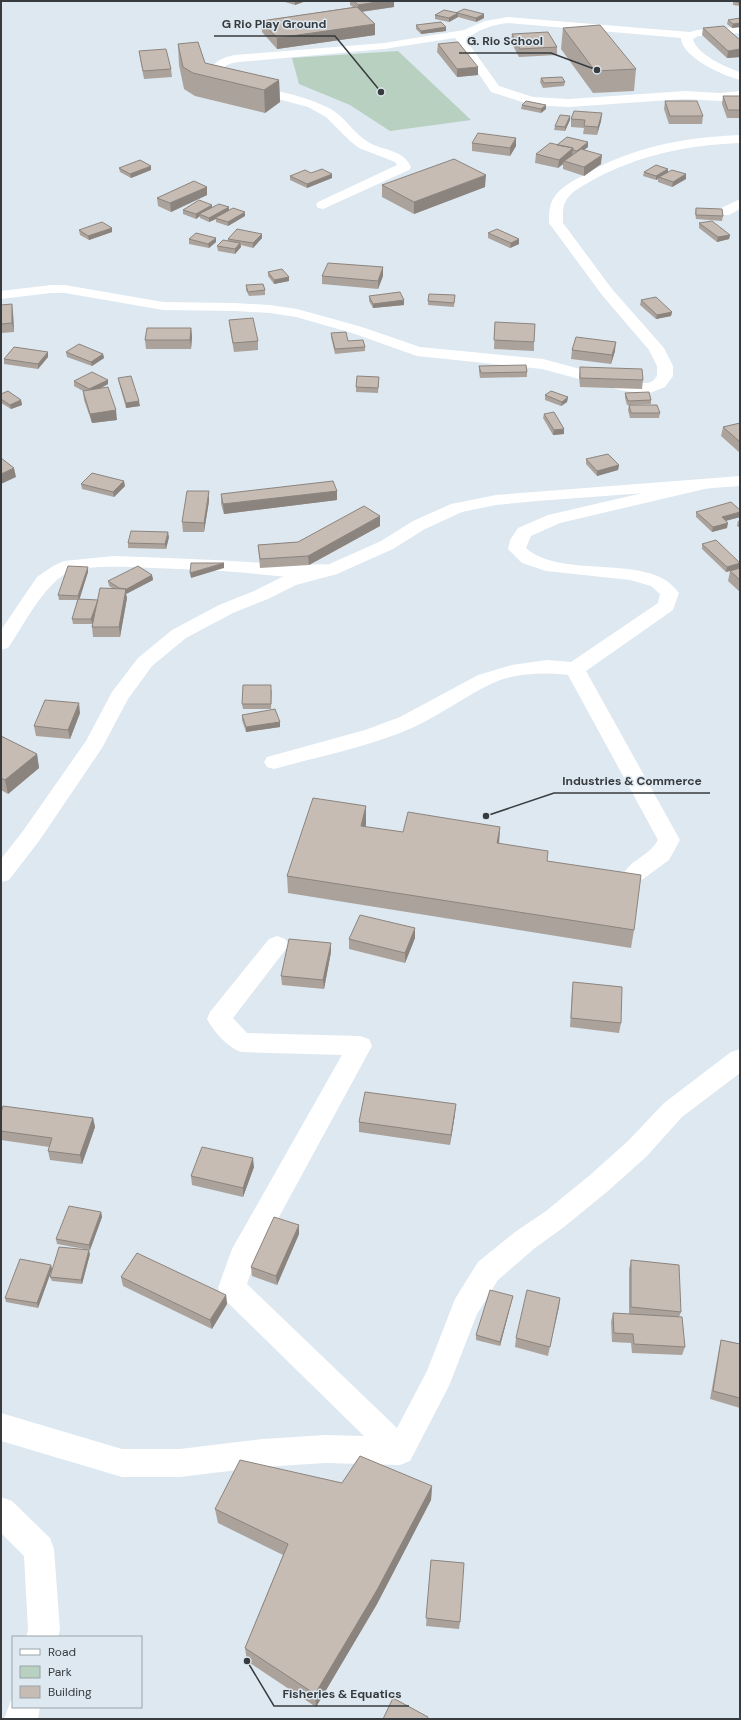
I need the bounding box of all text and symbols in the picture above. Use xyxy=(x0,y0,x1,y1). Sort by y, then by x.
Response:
callout: G Rio Play Ground xyxy=(214,12,335,36)
text: G Rio Play Ground xyxy=(222,16,327,32)
callout: G. Rio School xyxy=(459,29,551,53)
text: G. Rio School xyxy=(467,33,543,49)
callout: Industries & Commerce xyxy=(554,769,710,793)
text: Industries & Commerce xyxy=(562,773,702,789)
legend xyxy=(12,1636,142,1708)
text: Road xyxy=(48,1644,76,1660)
text: Park xyxy=(48,1664,72,1680)
callout: Fisheries & Equatics xyxy=(274,1682,409,1706)
text: Building xyxy=(48,1684,92,1700)
text: Fisheries & Equatics xyxy=(282,1686,402,1702)

